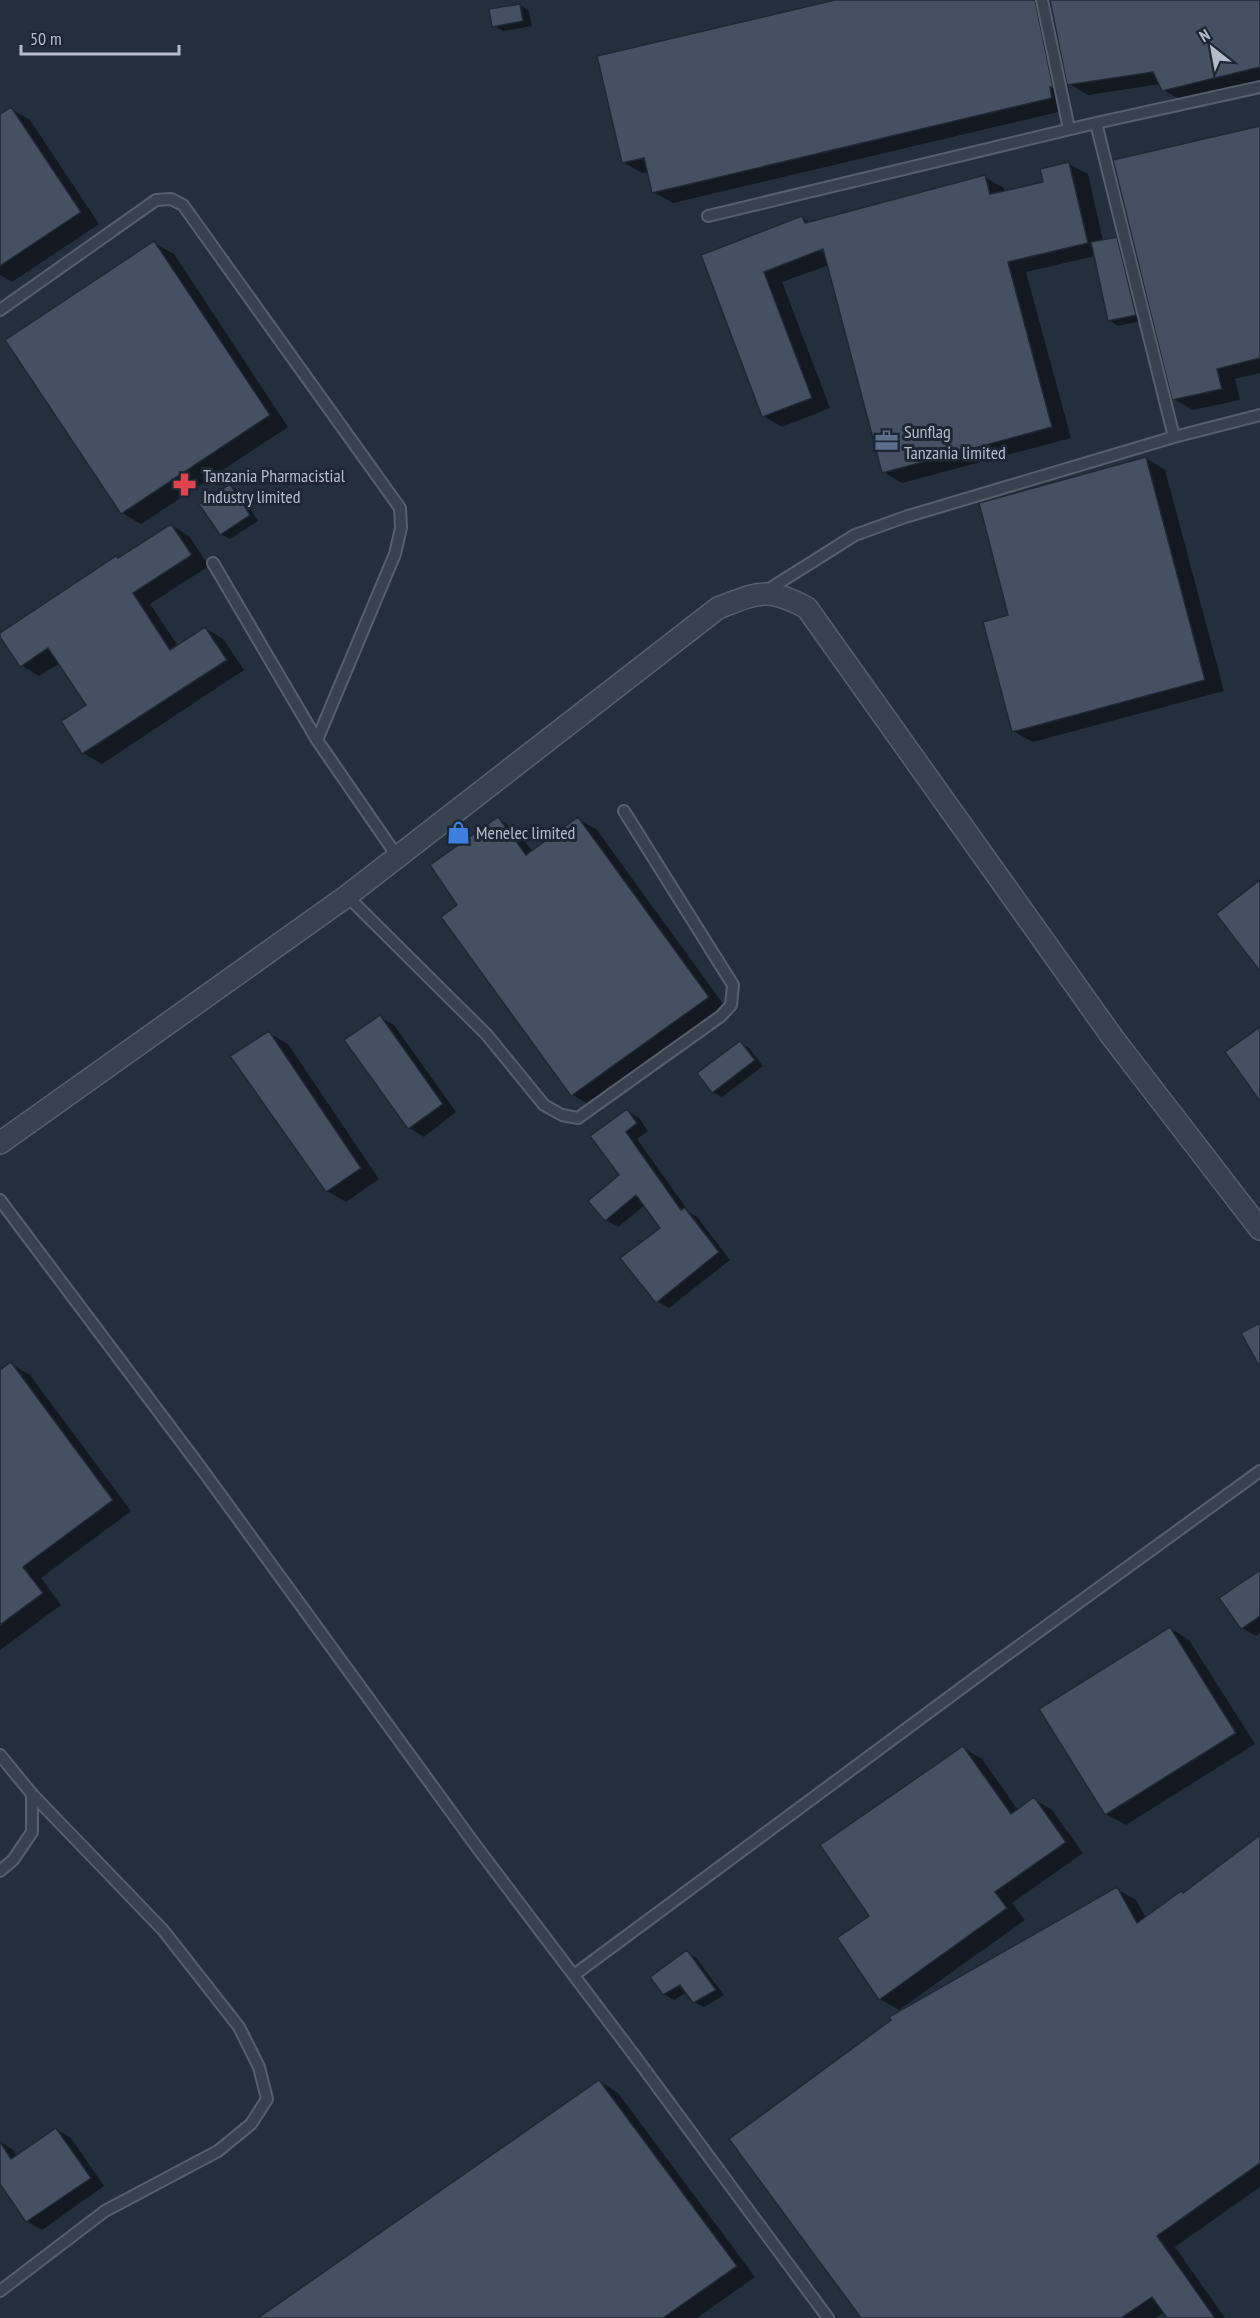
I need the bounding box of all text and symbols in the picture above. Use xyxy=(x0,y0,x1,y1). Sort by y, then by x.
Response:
scale bar xyxy=(21,18,178,56)
north arrow xyxy=(1182,18,1242,78)
text: N xyxy=(1195,24,1213,46)
text: 50 m xyxy=(30,27,62,50)
place label: Sunflag Tanzania limited xyxy=(904,420,1006,464)
office icon: Sunflag Tanzania limited xyxy=(873,428,899,454)
place label: Tanzania Pharmacistial Industry limited xyxy=(203,464,346,508)
pharmacy icon: Tanzania Pharmacistial Industry limited xyxy=(172,472,198,498)
shop icon: Menelec limited xyxy=(445,819,471,845)
place label: Menelec limited xyxy=(476,821,575,844)

